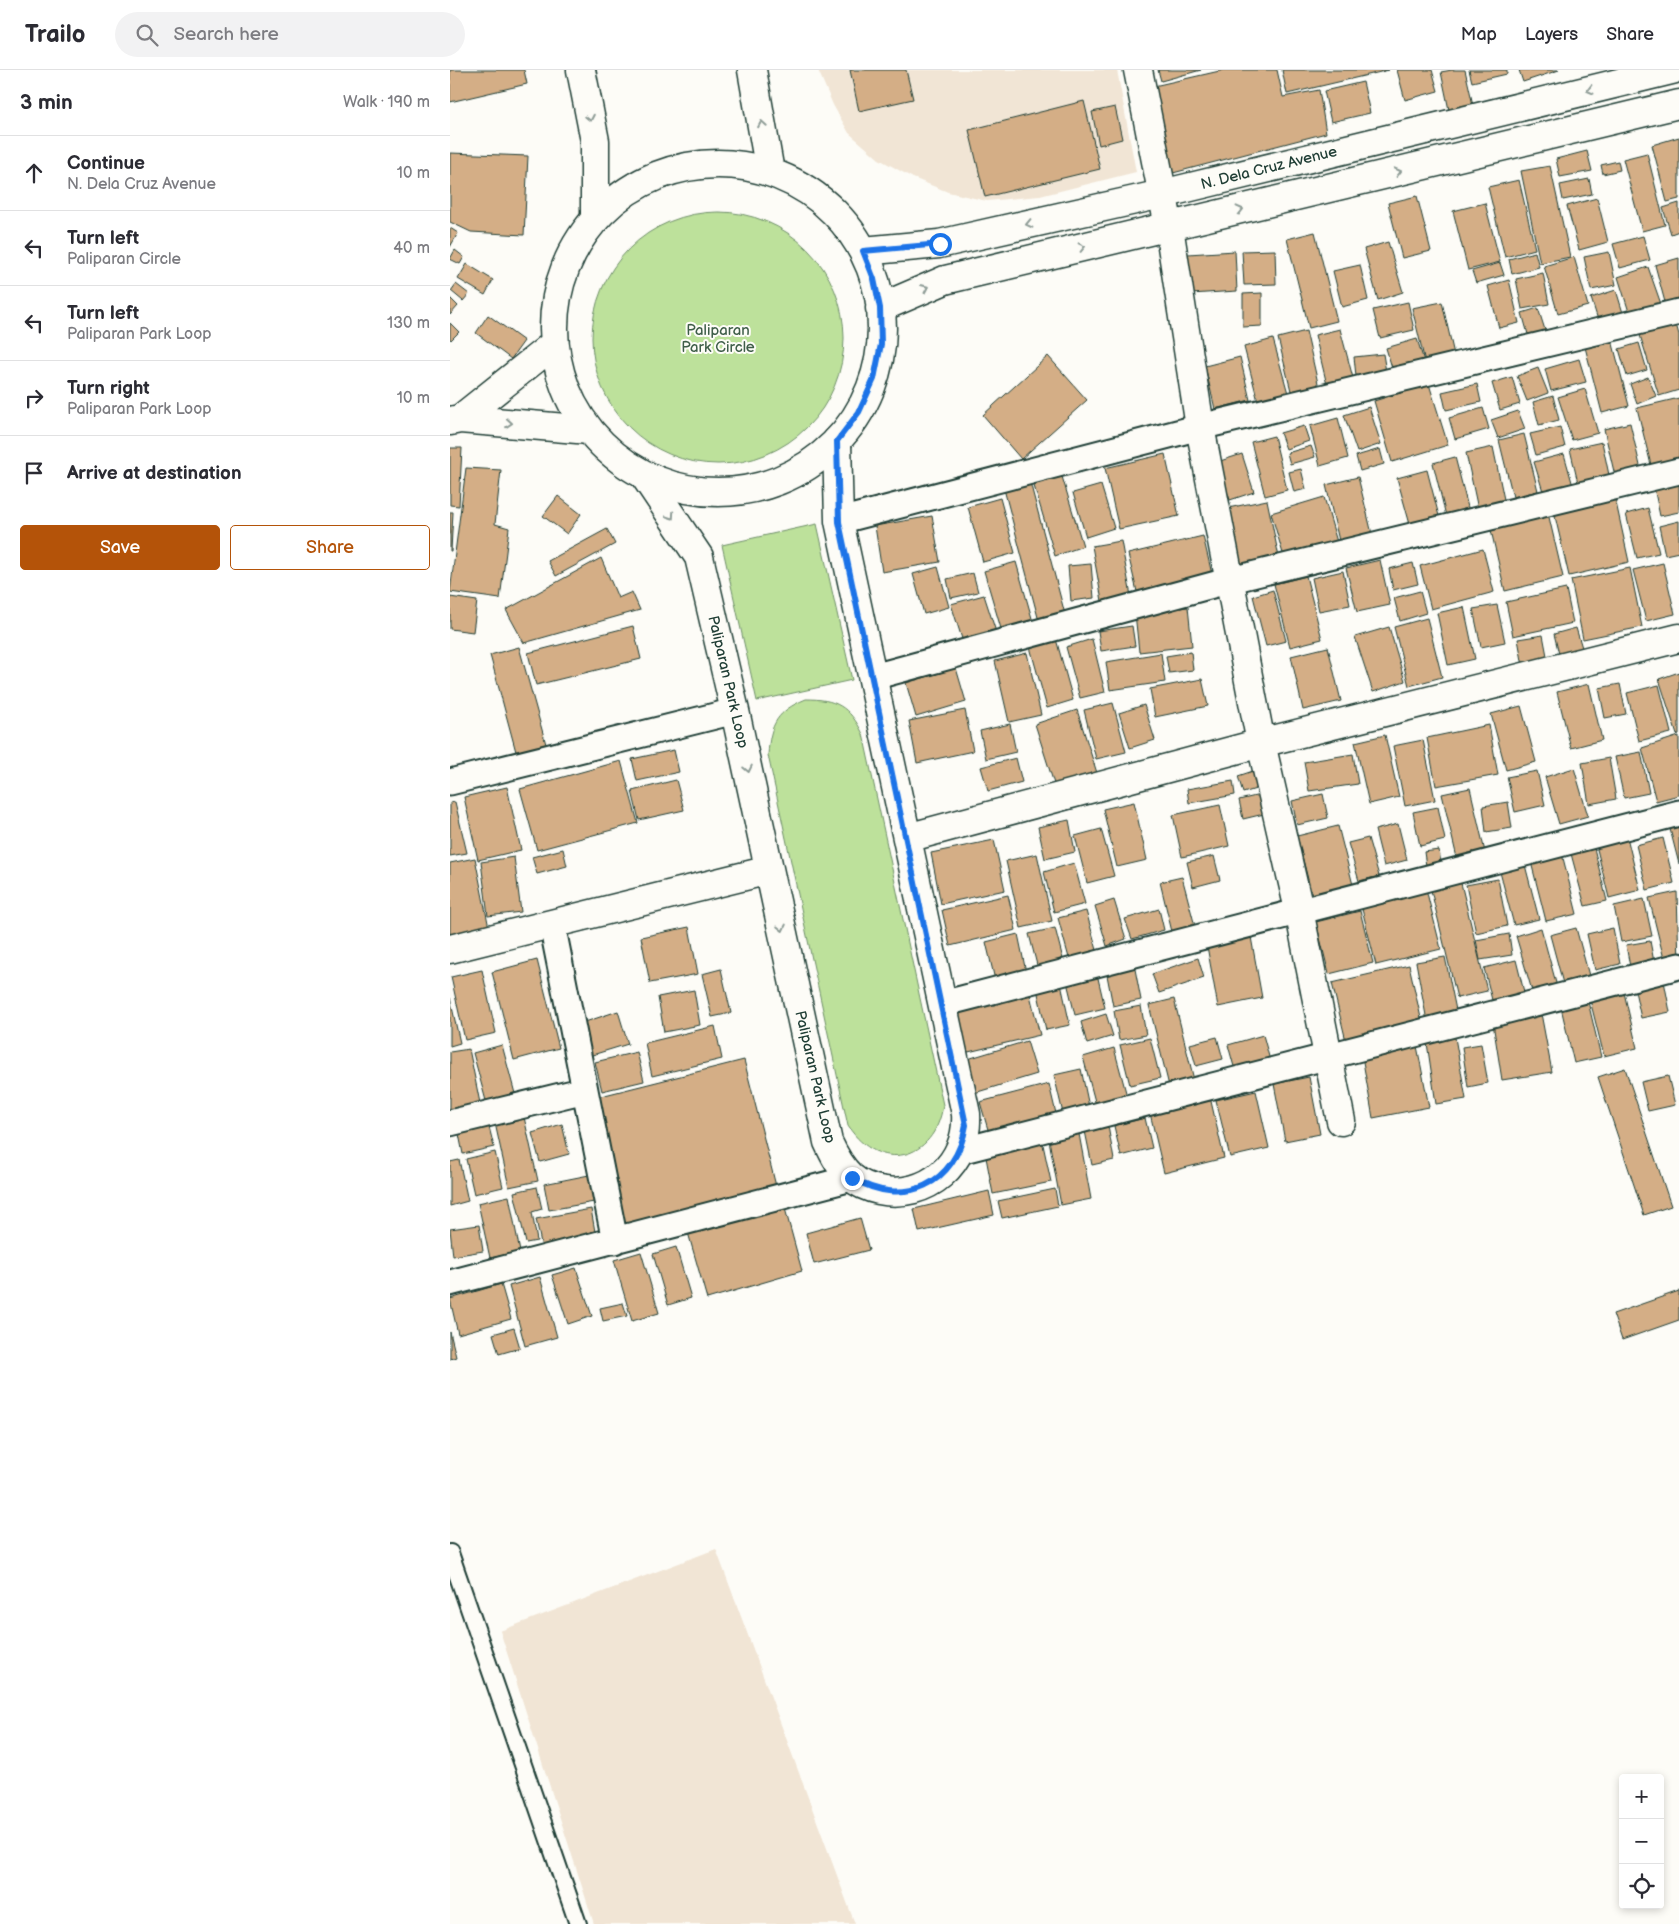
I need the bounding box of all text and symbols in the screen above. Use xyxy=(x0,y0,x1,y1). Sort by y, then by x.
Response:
search box xyxy=(115,12,465,57)
text: Trailo xyxy=(25,20,85,49)
icon: search xyxy=(133,21,161,49)
text: Search here xyxy=(173,23,279,46)
text: Map xyxy=(1461,24,1497,45)
text: Layers xyxy=(1525,24,1578,45)
text: Share xyxy=(1606,24,1654,45)
one-way arrow xyxy=(1586,84,1595,95)
text: 3 min xyxy=(20,90,73,115)
text: Walk · 190 m xyxy=(343,93,430,112)
one-way arrow xyxy=(585,113,595,122)
one-way arrow xyxy=(757,119,767,128)
street label: N. Dela Cruz Avenue xyxy=(1199,142,1339,194)
text: Continue xyxy=(67,152,145,175)
icon: ahead xyxy=(20,159,48,187)
text: 10 m xyxy=(397,164,430,183)
one-way arrow xyxy=(1394,167,1403,178)
text: N. Dela Cruz Avenue xyxy=(67,175,216,194)
one-way arrow xyxy=(1236,205,1245,216)
one-way arrow xyxy=(1025,218,1034,229)
text: Turn left xyxy=(67,227,139,250)
route start xyxy=(929,233,952,256)
icon: left xyxy=(20,234,48,262)
text: 40 m xyxy=(393,239,430,258)
one-way arrow xyxy=(1077,242,1086,253)
text: Paliparan Circle xyxy=(67,250,181,269)
one-way arrow xyxy=(920,284,929,295)
text: Turn left xyxy=(67,302,139,325)
icon: left xyxy=(20,309,48,337)
text: 130 m xyxy=(387,314,430,333)
park label: Paliparan Park Circle xyxy=(681,321,755,357)
text: Paliparan Park Loop xyxy=(67,325,212,344)
text: Turn right xyxy=(67,377,150,400)
icon: right xyxy=(20,384,48,412)
text: 10 m xyxy=(397,389,430,408)
text: Paliparan Park Loop xyxy=(67,400,212,419)
one-way arrow xyxy=(505,417,513,428)
icon: arrive xyxy=(20,459,48,487)
text: Arrive at destination xyxy=(67,462,242,485)
one-way arrow xyxy=(665,510,674,519)
button: Save xyxy=(20,525,220,570)
button: Share xyxy=(230,525,430,570)
street label: Paliparan Park Loop xyxy=(703,614,753,750)
one-way arrow xyxy=(742,765,752,774)
one-way arrow xyxy=(776,924,786,933)
street label: Paliparan Park Loop xyxy=(790,1009,840,1145)
route end xyxy=(841,1167,864,1190)
map controls xyxy=(1619,1774,1664,1909)
button: + xyxy=(1619,1774,1664,1819)
button: − xyxy=(1619,1819,1664,1864)
button: locate xyxy=(1619,1864,1664,1909)

